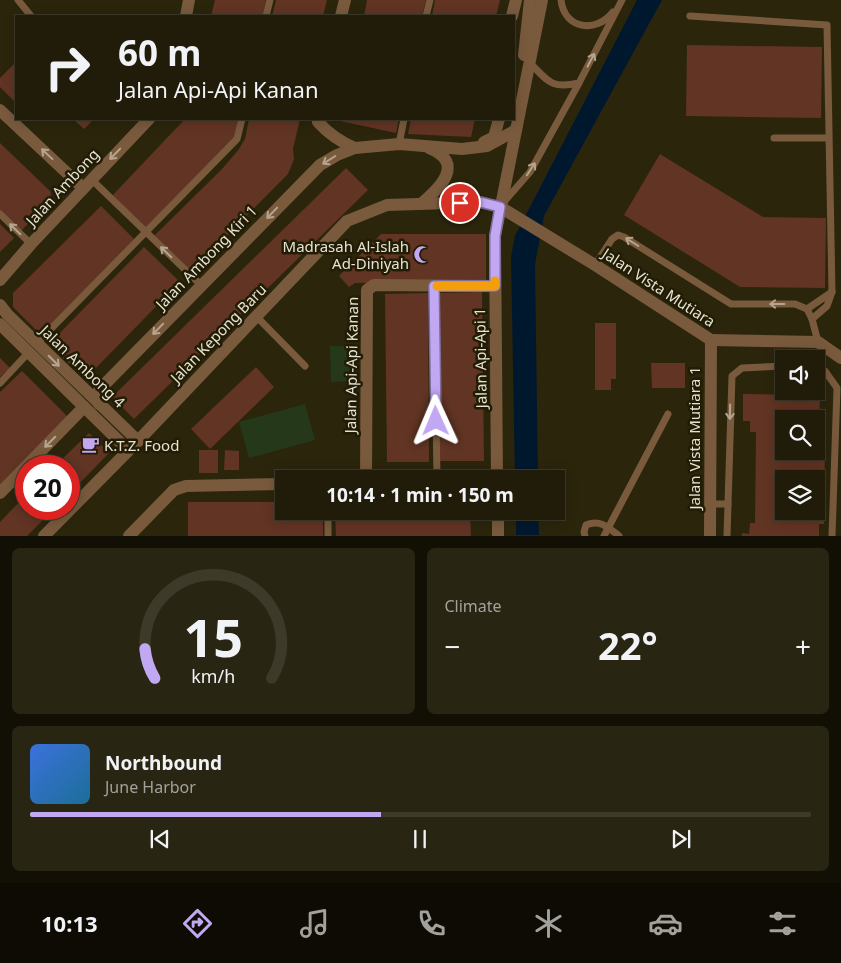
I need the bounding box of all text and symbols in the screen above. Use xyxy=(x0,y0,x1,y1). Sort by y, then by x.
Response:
text: 60 m xyxy=(118,29,201,76)
icon: right xyxy=(35,35,100,100)
one-way arrow xyxy=(587,53,596,68)
text: Jalan Api-Api Kanan xyxy=(118,74,319,104)
street label: Jalan Ambong xyxy=(20,144,103,231)
one-way arrow xyxy=(109,148,121,160)
one-way arrow xyxy=(41,149,54,160)
one-way arrow xyxy=(322,156,336,166)
one-way arrow xyxy=(525,162,536,176)
pin xyxy=(439,182,481,224)
icon: arrive xyxy=(446,189,474,217)
street label: Jalan Ambong Kiri 1 xyxy=(149,200,261,315)
one-way arrow xyxy=(266,207,278,220)
one-way arrow xyxy=(9,223,22,235)
place label: Madrasah Al-Islah Ad-Diniyah xyxy=(283,236,409,273)
one-way arrow xyxy=(626,237,640,247)
street label: Jalan Vista Mutiara xyxy=(597,242,719,331)
mosque icon: Madrasah Al-Islah Ad-Diniyah xyxy=(413,245,433,265)
one-way arrow xyxy=(160,246,173,258)
street label: Jalan Kepong Baru xyxy=(164,279,270,388)
street label: Jalan Api-Api Kanan xyxy=(340,296,362,436)
one-way arrow xyxy=(769,299,786,309)
street label: Jalan Api-Api 1 xyxy=(469,308,491,410)
street label: Jalan Ambong 4 xyxy=(35,319,130,412)
one-way arrow xyxy=(152,323,164,336)
map controls xyxy=(775,350,825,520)
button: sound xyxy=(775,350,825,400)
one-way arrow xyxy=(48,354,60,367)
street label: Jalan Vista Mutiara 1 xyxy=(684,366,704,512)
position arrow xyxy=(409,394,461,446)
one-way arrow xyxy=(725,404,735,420)
button: search xyxy=(775,410,825,460)
cafe icon: K.T.Z. Food xyxy=(80,435,100,455)
place label: K.T.Z. Food xyxy=(104,435,179,455)
one-way arrow xyxy=(44,436,56,448)
speed limit sign: 20 xyxy=(15,455,80,520)
button: layers xyxy=(775,470,825,520)
text: 10:14 · 1 min · 150 m xyxy=(326,482,514,508)
text: Climate xyxy=(445,595,502,617)
text: 15 xyxy=(184,601,243,672)
text: 22° xyxy=(598,619,658,671)
text: − xyxy=(445,627,461,665)
text: + xyxy=(795,627,811,665)
text: km/h xyxy=(191,664,235,688)
text: Northbound xyxy=(105,750,222,776)
text: June Harbor xyxy=(105,776,196,798)
icon: previous xyxy=(146,825,174,853)
icon: pause xyxy=(406,825,434,853)
icon: next xyxy=(667,825,695,853)
icon: directions xyxy=(180,906,215,941)
icon: music xyxy=(297,906,332,941)
icon: phone xyxy=(414,906,449,941)
icon: climate xyxy=(531,906,566,941)
icon: car xyxy=(648,906,683,941)
icon: filters xyxy=(765,906,800,941)
text: 10:13 xyxy=(41,908,98,938)

